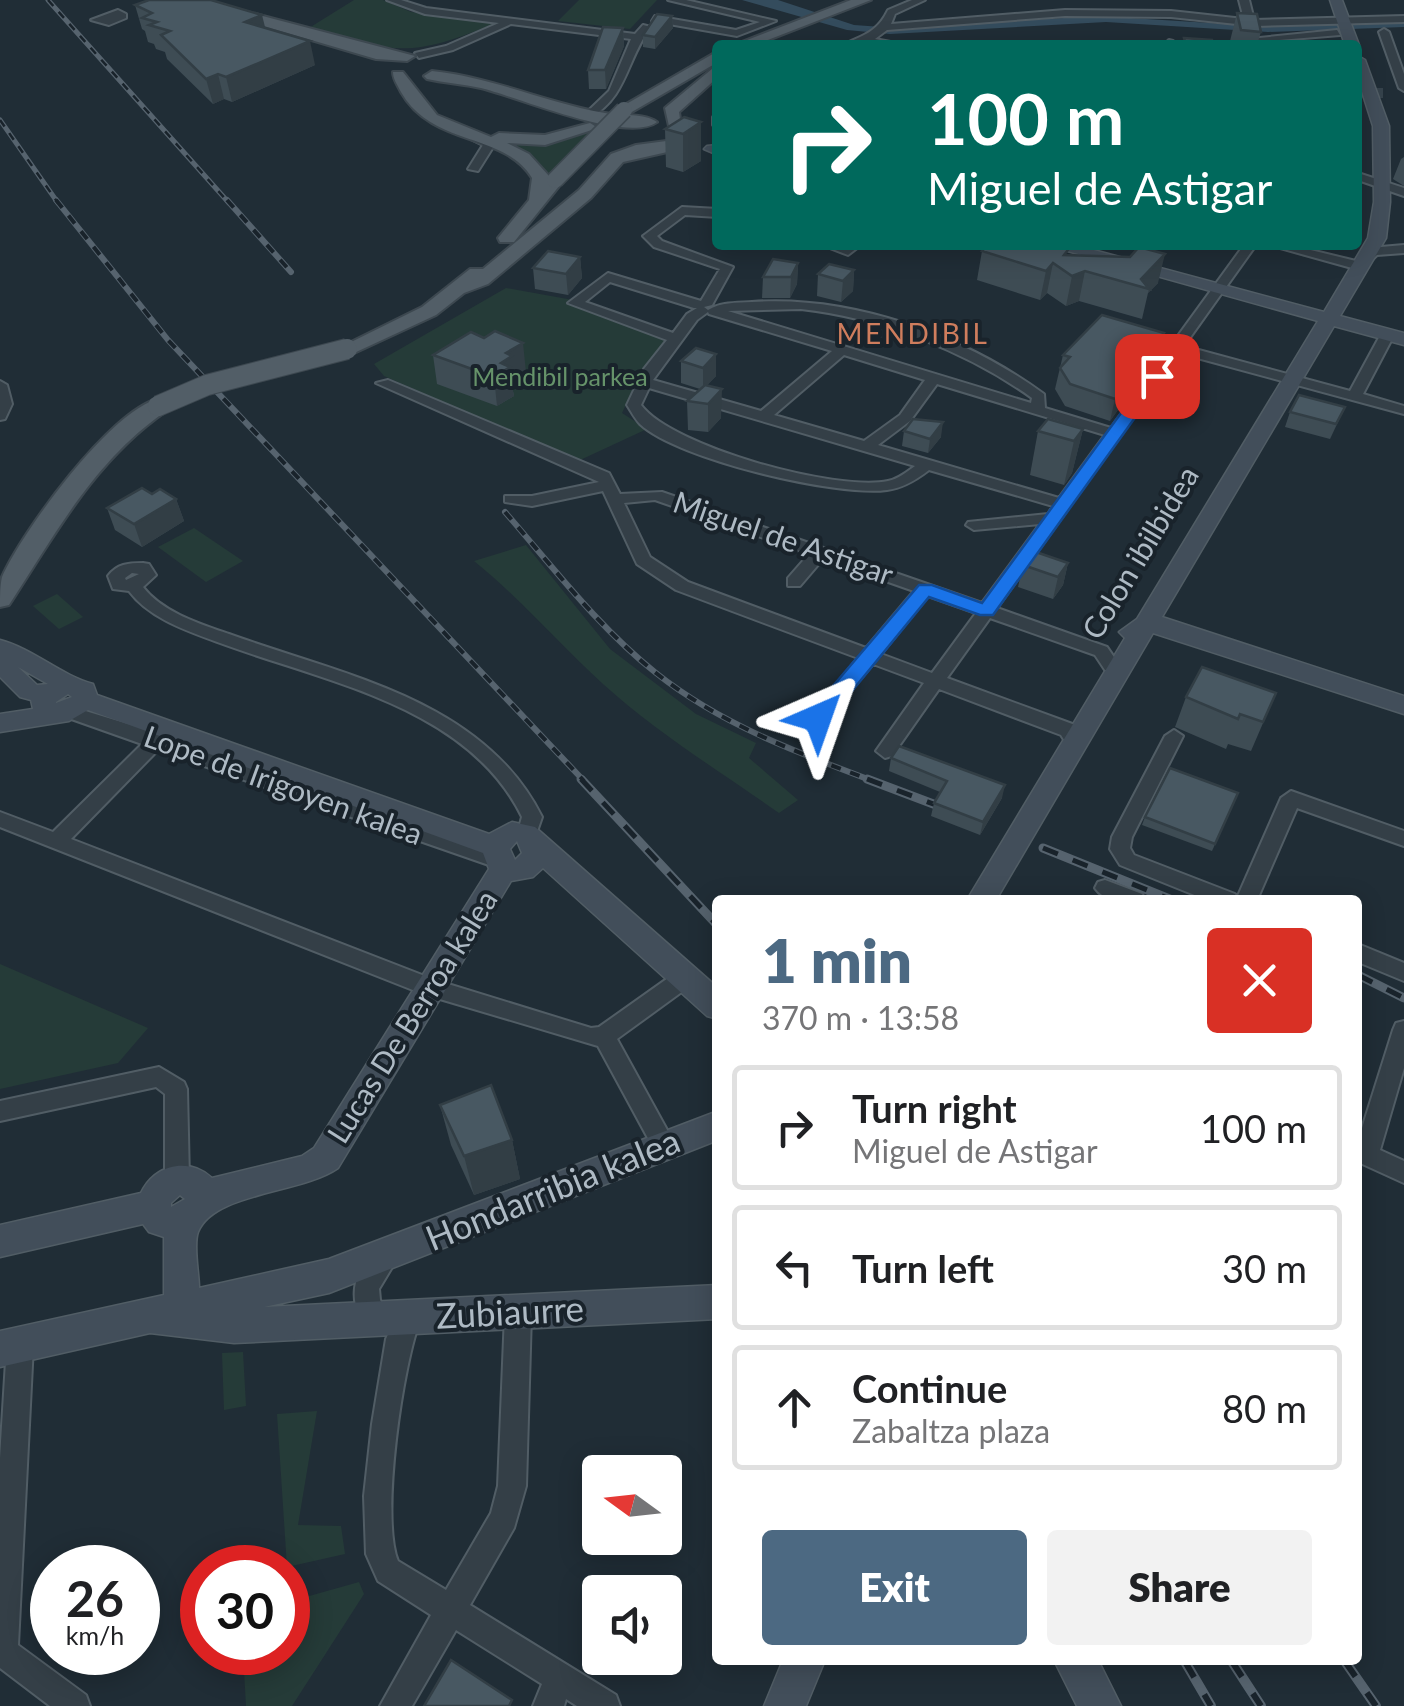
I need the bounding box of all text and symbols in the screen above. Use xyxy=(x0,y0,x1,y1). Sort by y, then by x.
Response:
text: 100 m xyxy=(927,76,1124,160)
icon: right xyxy=(762,80,892,210)
text: Miguel de Astigar xyxy=(927,161,1272,215)
district label: MENDIBIL xyxy=(837,316,990,350)
pin xyxy=(1115,334,1200,419)
icon: arrive xyxy=(1130,349,1185,404)
park label: Mendibil parkea xyxy=(472,361,648,391)
street label: Colon ibilbidea xyxy=(1074,459,1205,645)
street label: Miguel de Astigar xyxy=(669,483,898,592)
position arrow xyxy=(766,666,870,770)
street label: Lope de Irigoyen kalea xyxy=(140,717,428,851)
street label: Lucas De Berroa kalea xyxy=(319,883,504,1149)
text: 1 min xyxy=(762,924,912,996)
button: close xyxy=(1207,928,1312,1033)
text: 370 m · 13:58 xyxy=(762,998,959,1037)
text: Turn right xyxy=(852,1085,1017,1131)
icon: right xyxy=(767,1100,822,1155)
text: 100 m xyxy=(1200,1105,1307,1151)
street label: Hondarribia kalea xyxy=(419,1118,685,1258)
text: Miguel de Astigar xyxy=(852,1131,1098,1170)
icon: left xyxy=(767,1240,822,1295)
text: Turn left xyxy=(852,1245,994,1291)
text: 30 m xyxy=(1222,1245,1307,1291)
street label: Zubiaurre xyxy=(435,1286,585,1336)
text: Continue xyxy=(852,1365,1007,1411)
icon: ahead xyxy=(767,1380,822,1435)
text: 80 m xyxy=(1222,1385,1307,1431)
text: Zabaltza plaza xyxy=(852,1411,1050,1450)
north arrow xyxy=(582,1455,682,1555)
map controls xyxy=(582,1455,682,1675)
button: Exit xyxy=(762,1530,1027,1645)
button: Share xyxy=(1047,1530,1312,1645)
speed limit sign: 30 xyxy=(180,1545,310,1675)
text: 26 xyxy=(66,1568,124,1628)
button: sound xyxy=(582,1575,682,1675)
text: km/h xyxy=(66,1620,124,1650)

